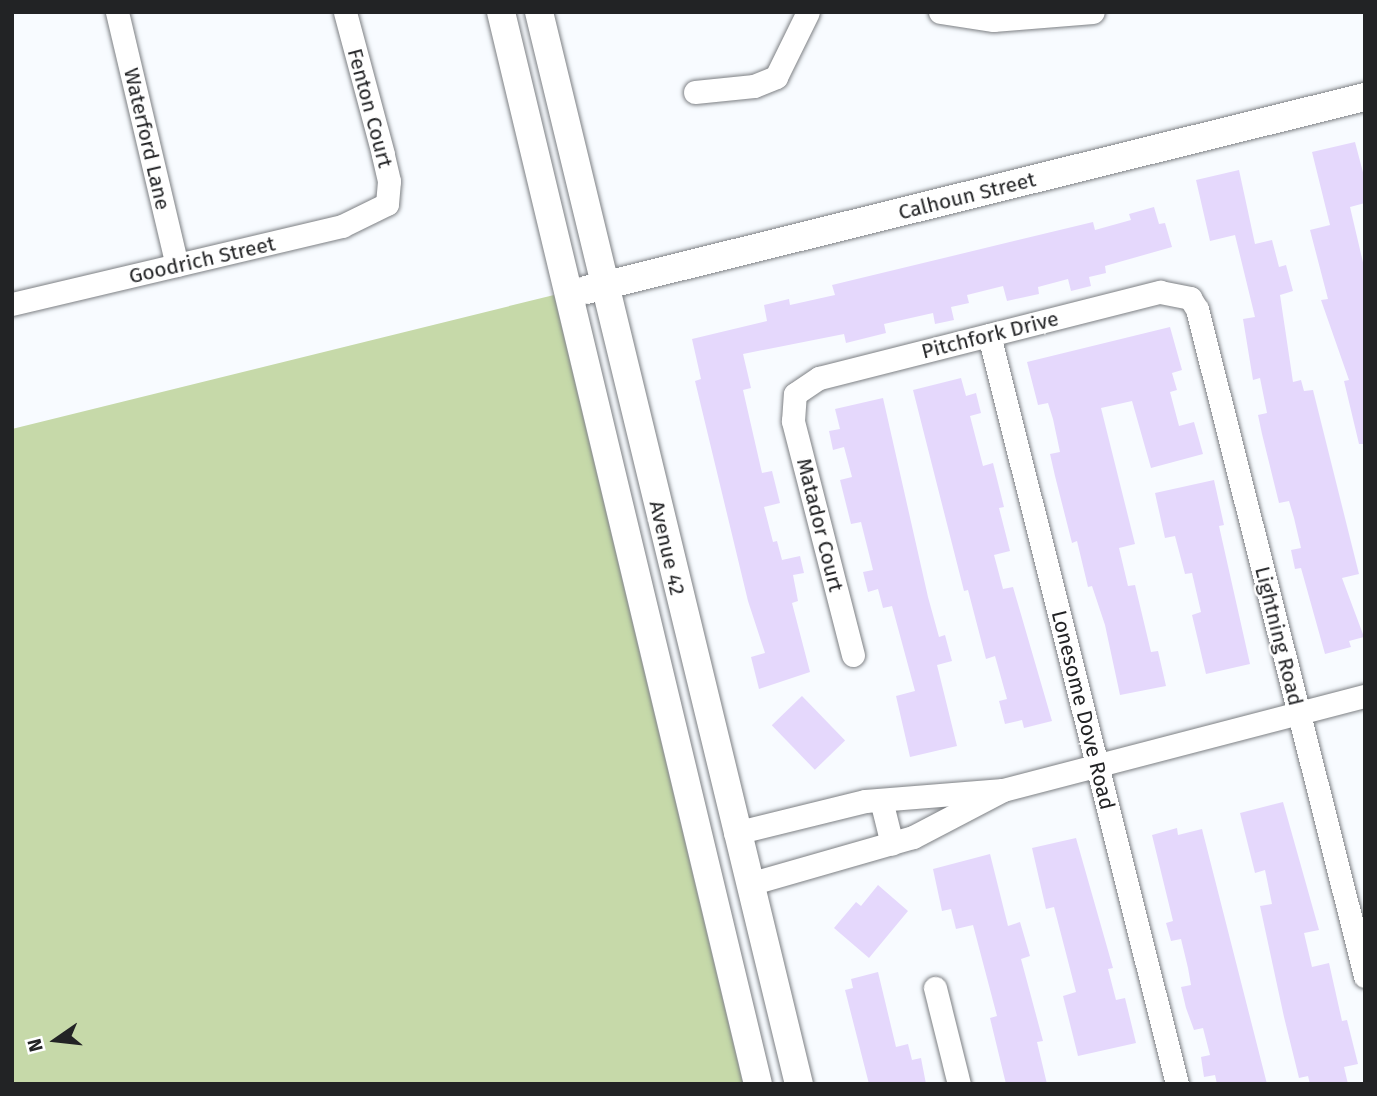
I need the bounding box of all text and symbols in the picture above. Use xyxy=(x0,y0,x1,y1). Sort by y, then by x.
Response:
street label: Fenton Court xyxy=(342,46,398,170)
street label: Waterford Lane xyxy=(118,65,176,213)
street label: Calhoun Street xyxy=(896,167,1038,225)
street label: Goodrich Street xyxy=(126,231,278,289)
street label: Pitchfork Drive xyxy=(919,306,1061,364)
street label: Matador Court xyxy=(791,456,849,594)
street label: Avenue 42 xyxy=(644,498,690,598)
street label: Lightning Road xyxy=(1250,564,1308,708)
street label: Lonesome Dove Road xyxy=(1046,608,1120,812)
north arrow xyxy=(21,1005,91,1075)
text: N xyxy=(22,1036,48,1054)

